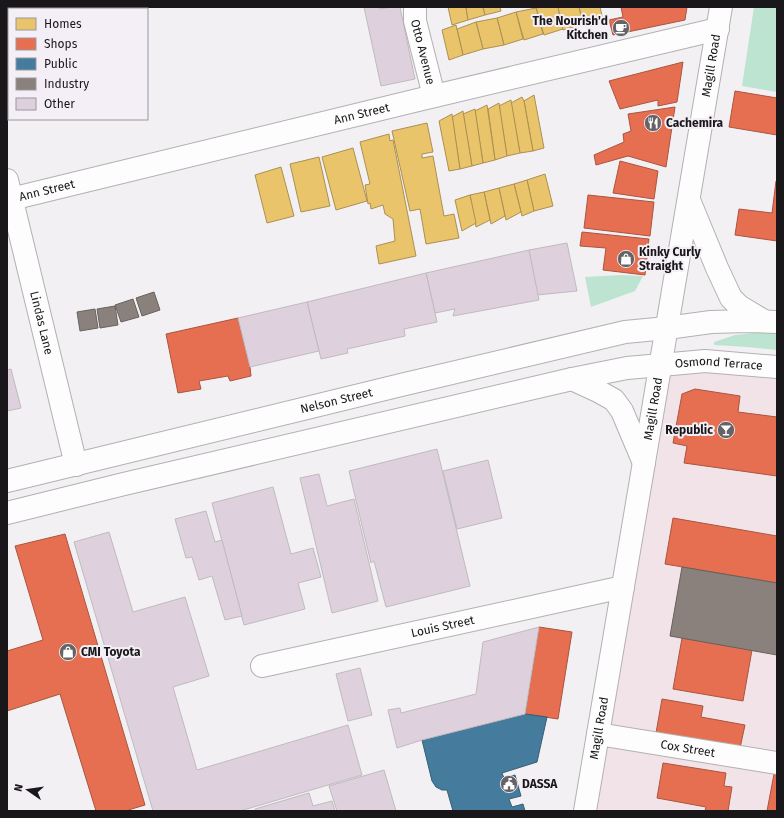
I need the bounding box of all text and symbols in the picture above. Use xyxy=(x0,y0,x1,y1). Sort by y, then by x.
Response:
legend xyxy=(8,8,148,120)
place label: The Nourish'd Kitchen xyxy=(533,14,608,42)
text: Homes xyxy=(44,17,82,31)
street label: Otto Avenue xyxy=(408,18,438,86)
cafe icon: The Nourish'd Kitchen xyxy=(611,18,631,38)
street label: Magill Road xyxy=(699,33,723,98)
text: Shops xyxy=(44,37,78,51)
text: Public xyxy=(44,57,78,71)
text: Industry xyxy=(44,77,89,91)
text: Other xyxy=(44,97,75,111)
street label: Ann Street xyxy=(332,100,392,127)
restaurant icon: Cachemira xyxy=(643,113,663,133)
place label: Cachemira xyxy=(666,116,724,130)
street label: Ann Street xyxy=(18,177,77,204)
place label: Kinky Curly Straight xyxy=(639,245,701,273)
shop icon: Kinky Curly Straight xyxy=(616,249,636,269)
street label: Lindas Lane xyxy=(27,290,56,356)
street label: Osmond Terrace xyxy=(674,354,763,373)
street label: Magill Road xyxy=(641,376,665,441)
street label: Nelson Street xyxy=(299,385,374,416)
bar icon: Republic xyxy=(716,420,736,440)
place label: Republic xyxy=(665,423,713,437)
street label: Louis Street xyxy=(410,613,476,640)
shop icon: CMI Toyota xyxy=(58,642,78,662)
place label: CMI Toyota xyxy=(81,645,141,659)
street label: Magill Road xyxy=(587,696,611,761)
street label: Cox Street xyxy=(660,737,717,760)
north arrow xyxy=(8,770,48,810)
public building icon: DASSA xyxy=(499,774,519,794)
place label: DASSA xyxy=(522,777,558,791)
text: N xyxy=(12,783,26,793)

